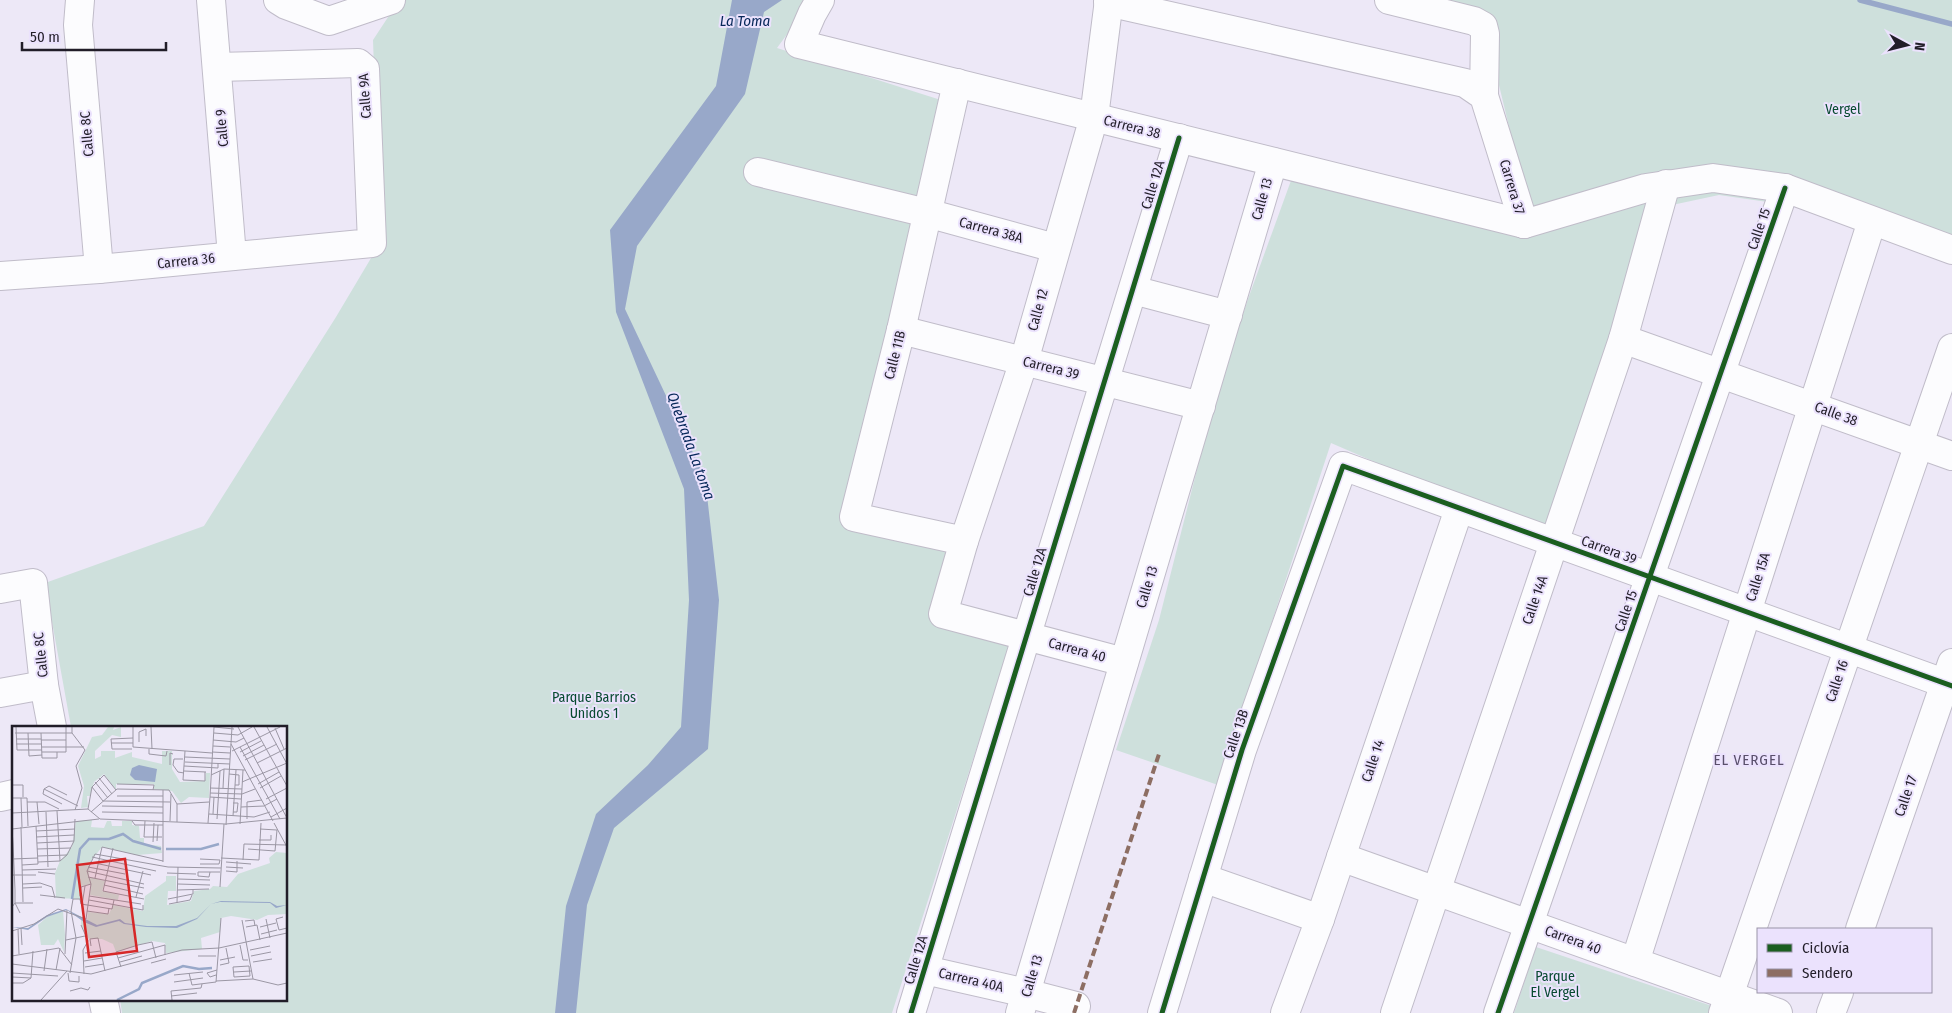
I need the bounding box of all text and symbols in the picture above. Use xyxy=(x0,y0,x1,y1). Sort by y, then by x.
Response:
water label: La Toma xyxy=(720,12,771,30)
scale bar xyxy=(22,20,166,52)
north arrow xyxy=(1882,20,1932,70)
text: 50 m xyxy=(30,28,60,46)
text: N xyxy=(1910,41,1928,52)
street label: Calle 9A xyxy=(355,72,375,119)
park label: Vergel xyxy=(1825,101,1861,118)
street label: Calle 9 xyxy=(212,108,232,148)
street label: Calle 8C xyxy=(77,111,97,157)
street label: Carrera 38 xyxy=(1102,112,1162,142)
street label: Carrera 37 xyxy=(1496,157,1529,217)
street label: Calle 12A xyxy=(1138,158,1169,211)
street label: Calle 13 xyxy=(1248,176,1276,222)
street label: Calle 15 xyxy=(1744,206,1774,252)
street label: Carrera 38A xyxy=(957,213,1025,247)
street label: Carrera 36 xyxy=(156,250,216,272)
street label: Calle 12 xyxy=(1024,287,1052,333)
street label: Calle 11B xyxy=(881,329,909,381)
street label: Carrera 39 xyxy=(1021,353,1081,383)
water label: Quebrada La toma xyxy=(663,390,719,502)
street label: Calle 38 xyxy=(1812,398,1860,430)
street label: Carrera 39 xyxy=(1579,532,1639,568)
street label: Calle 12A xyxy=(1020,545,1051,598)
street label: Calle 15A xyxy=(1742,550,1774,604)
street label: Calle 13 xyxy=(1133,564,1161,610)
street label: Calle 14A xyxy=(1519,573,1552,627)
street label: Calle 15 xyxy=(1611,588,1641,634)
street label: Calle 8C xyxy=(30,632,52,678)
street label: Carrera 40 xyxy=(1046,634,1108,666)
street label: Calle 16 xyxy=(1822,658,1852,704)
park label: Parque Barrios Unidos 1 xyxy=(552,689,636,722)
street label: Calle 13B xyxy=(1220,707,1252,761)
inset map xyxy=(12,726,288,1000)
street label: Calle 14 xyxy=(1358,737,1388,784)
district label: EL VERGEL xyxy=(1713,751,1785,769)
street label: Calle 17 xyxy=(1891,773,1921,819)
street label: Carrera 40 xyxy=(1542,922,1604,958)
legend xyxy=(1757,928,1932,993)
street label: Calle 12A xyxy=(901,933,932,986)
text: Ciclovía xyxy=(1802,939,1849,957)
street label: Calle 13 xyxy=(1018,953,1046,999)
street label: Carrera 40A xyxy=(937,964,1006,996)
text: Sendero xyxy=(1802,964,1853,982)
park label: Parque El Vergel xyxy=(1531,968,1580,1001)

